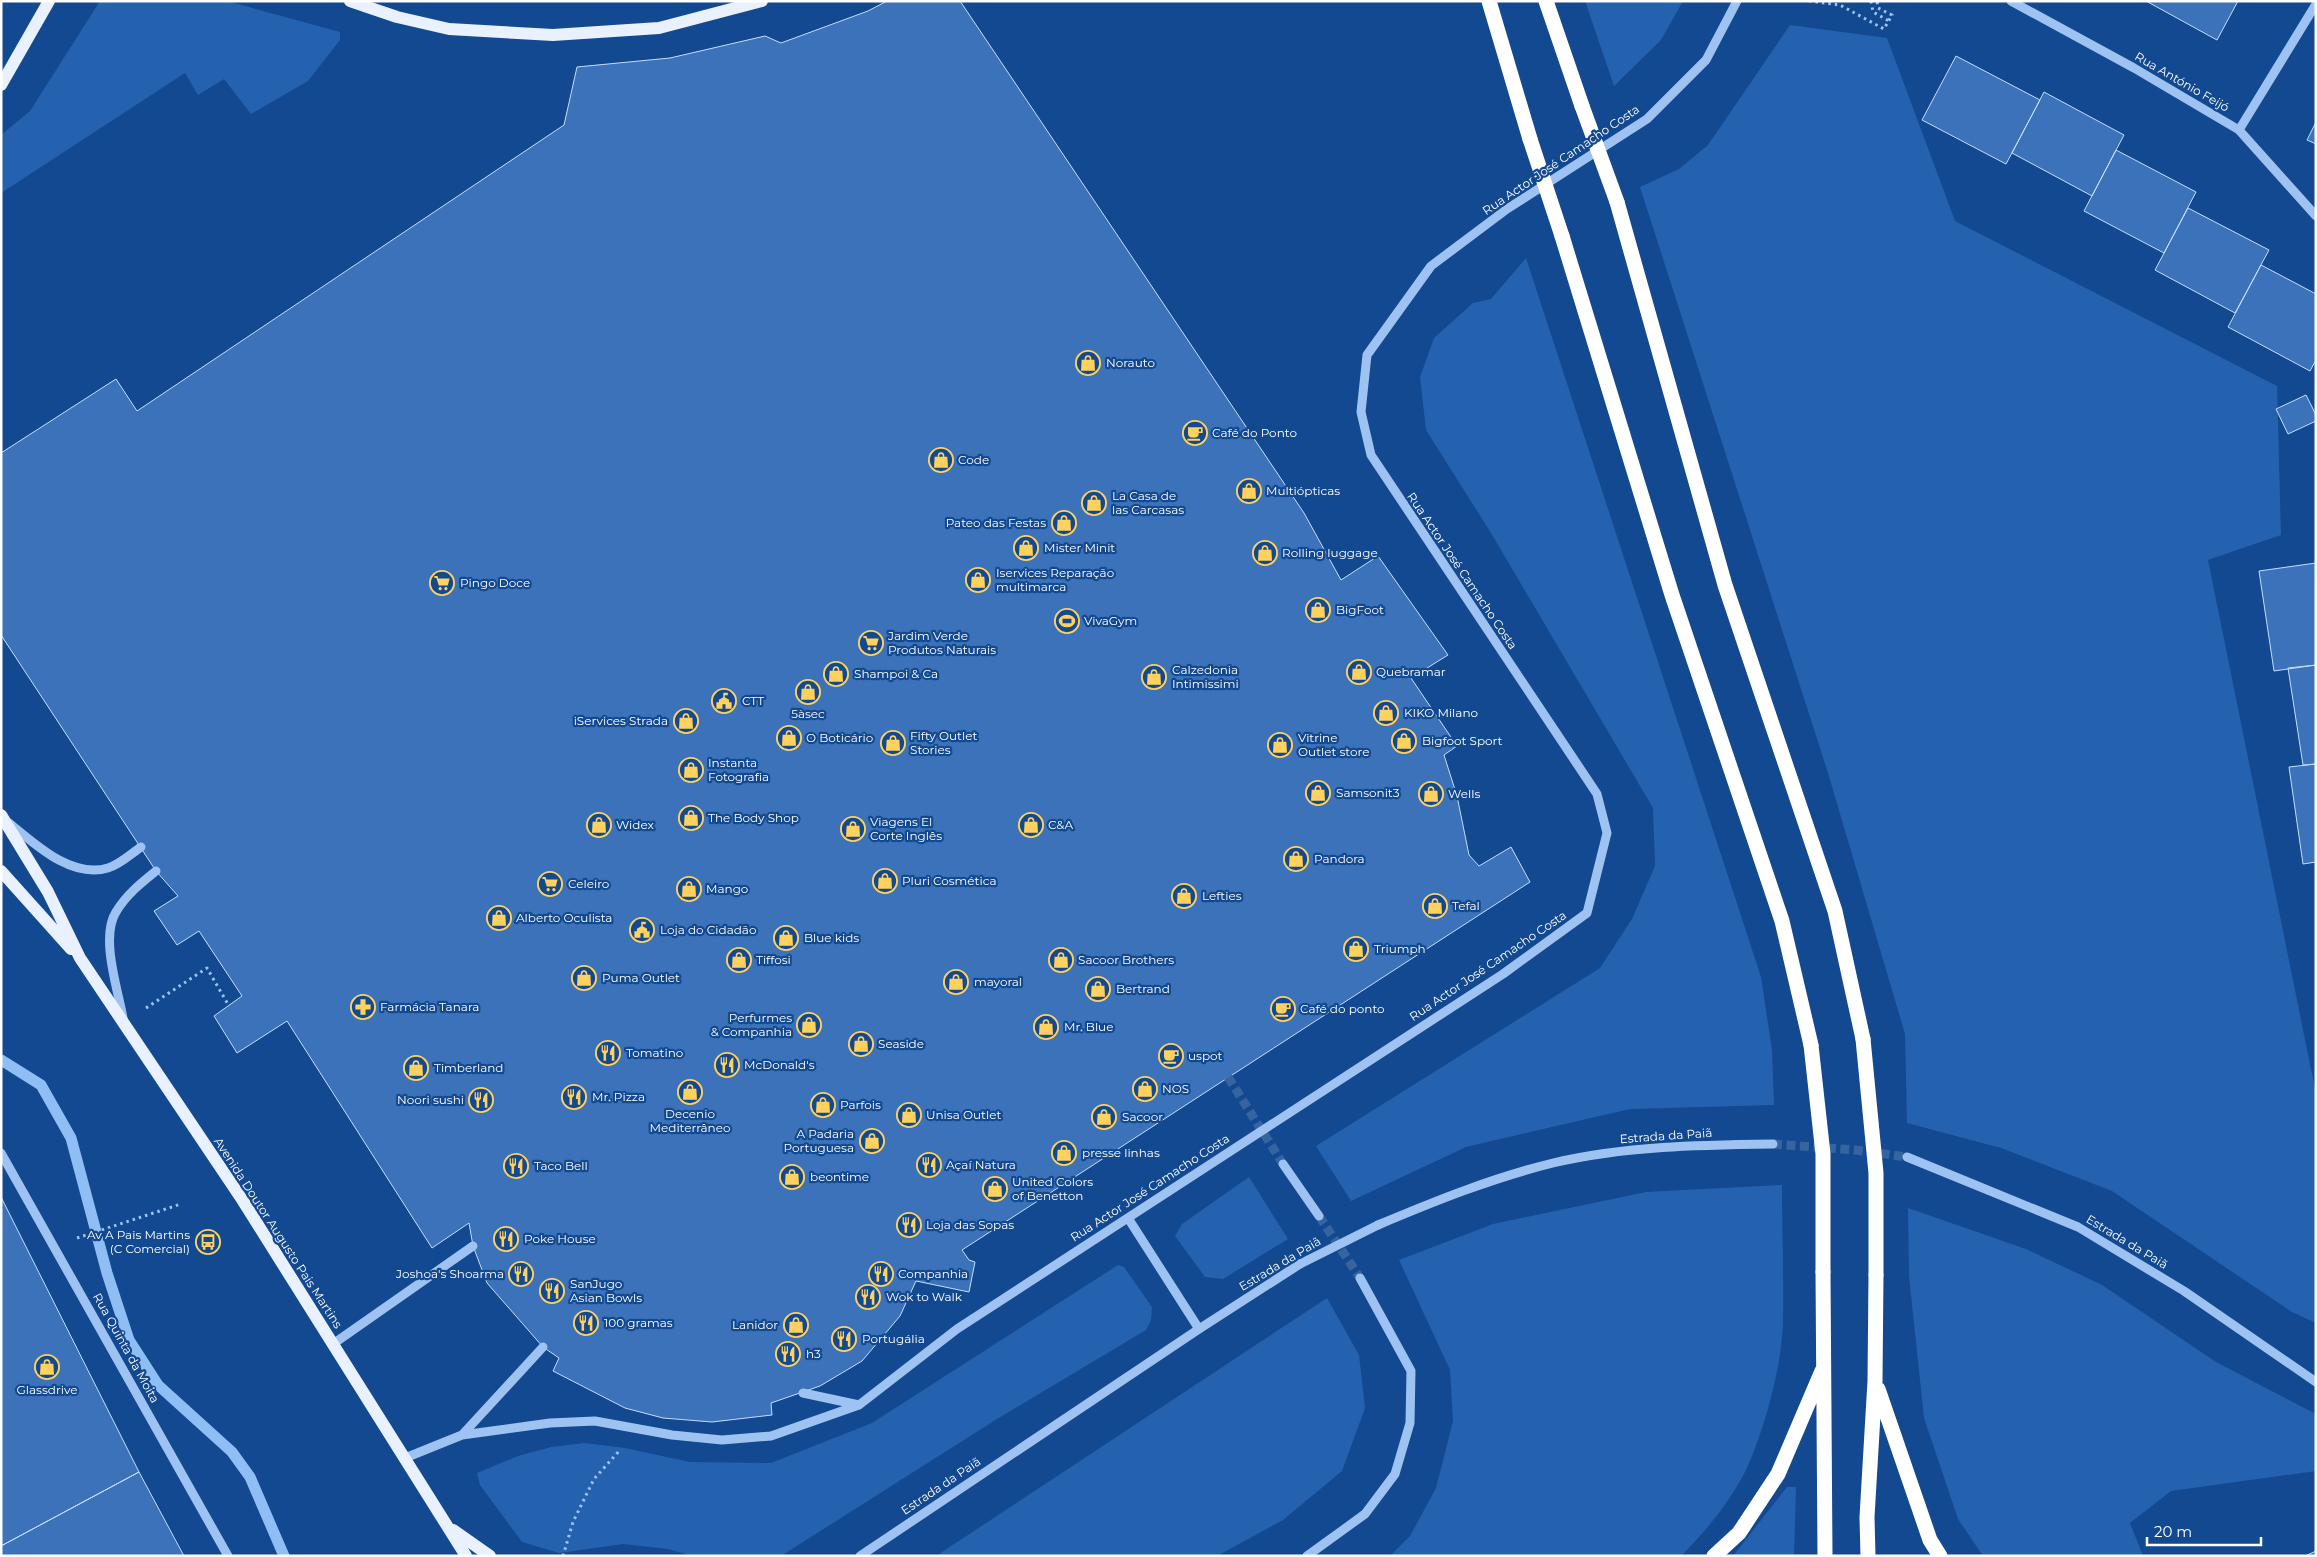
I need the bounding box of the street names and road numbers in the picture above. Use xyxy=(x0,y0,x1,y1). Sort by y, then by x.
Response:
street label: Rua António Feijó xyxy=(2132,48,2232,115)
street label: Rua Actor José Camacho Costa xyxy=(1479,101,1642,218)
street label: Rua Actor José Camacho Costa xyxy=(1404,489,1521,652)
street label: Rua Actor José Camacho Costa xyxy=(1406,907,1569,1024)
street label: Estrada da Paiã xyxy=(1619,1125,1713,1146)
street label: Rua Actor José Camacho Costa xyxy=(1068,1131,1232,1245)
street label: Avenida Doutor Augusto Pais Martins xyxy=(211,1134,346,1331)
street label: Estrada da Paiã xyxy=(2084,1211,2171,1272)
street label: Estrada da Paiã xyxy=(1236,1233,1323,1294)
street label: Rua Quinta da Moita xyxy=(90,1290,163,1405)
street label: Estrada da Paiã xyxy=(898,1453,983,1518)

